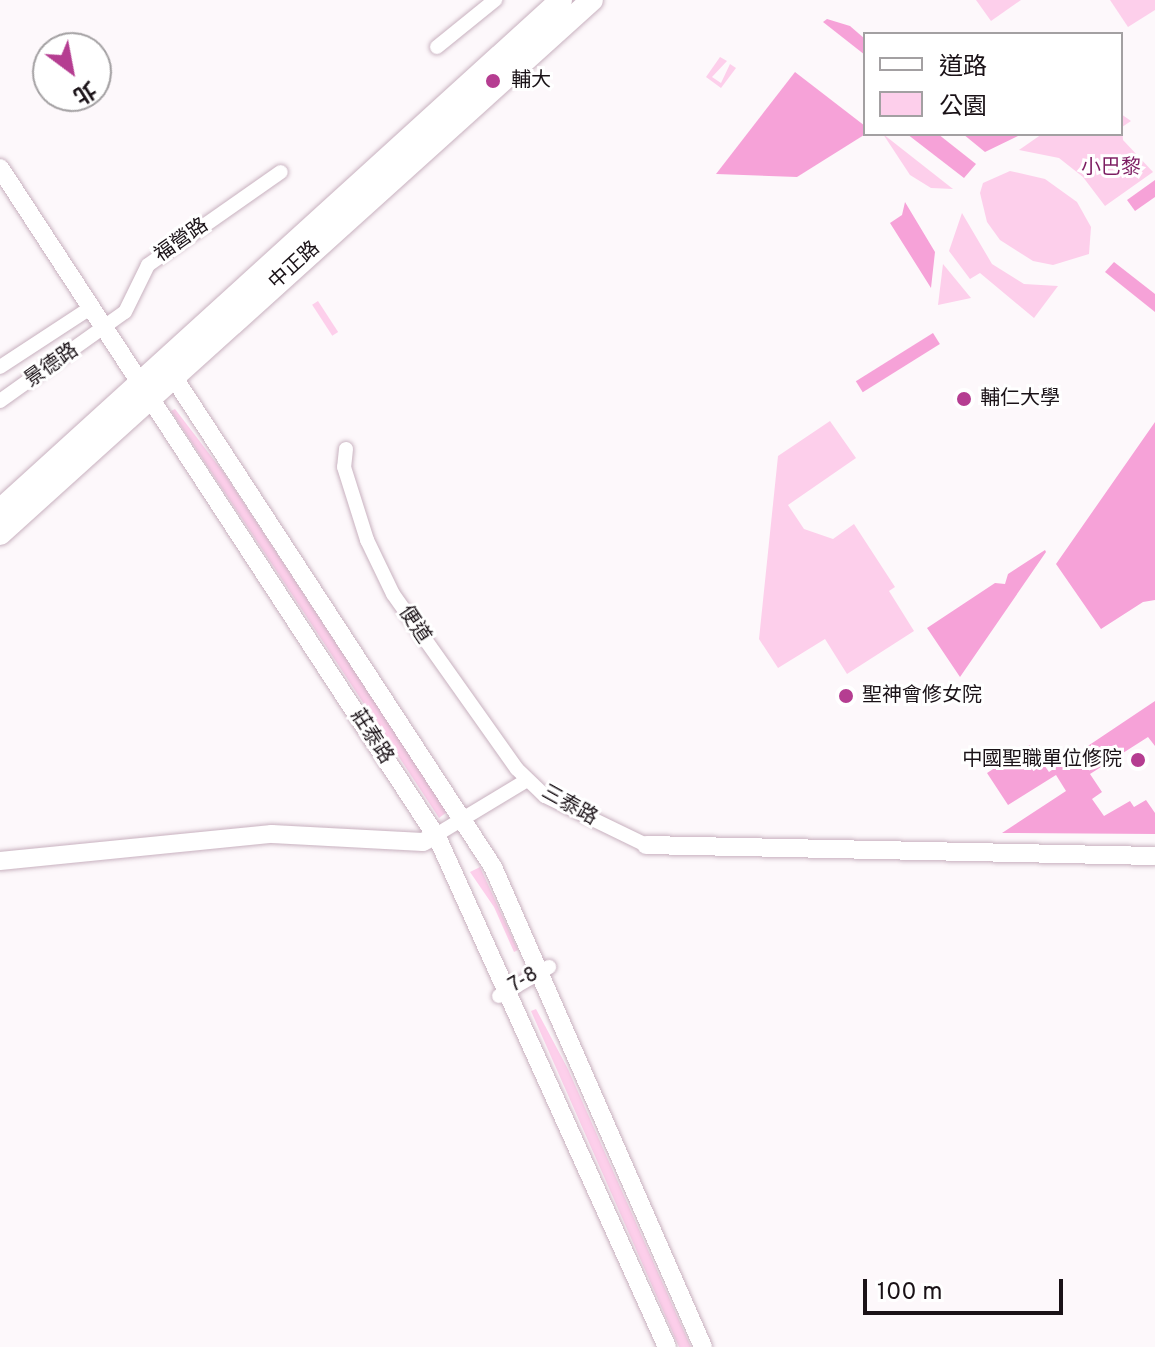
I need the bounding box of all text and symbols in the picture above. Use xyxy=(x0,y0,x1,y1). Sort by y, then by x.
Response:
north arrow xyxy=(32,32,112,112)
legend xyxy=(863,32,1123,136)
text: 道路 xyxy=(939,53,987,83)
place label: 輔大 xyxy=(511,69,551,93)
marker: 輔大 xyxy=(482,70,504,92)
text: 北 xyxy=(67,74,100,108)
text: 公園 xyxy=(939,93,987,123)
park label: 小巴黎 xyxy=(1081,156,1141,180)
street label: 福營路 xyxy=(151,214,213,268)
street label: 中正路 xyxy=(265,237,325,295)
street label: 景德路 xyxy=(21,339,83,393)
place label: 輔仁大學 xyxy=(980,387,1060,411)
marker: 輔仁大學 xyxy=(955,390,973,408)
street label: 便道 xyxy=(393,602,435,648)
place label: 聖神會修女院 xyxy=(862,684,982,708)
marker: 聖神會修女院 xyxy=(837,687,855,705)
street label: 莊泰路 xyxy=(345,705,397,769)
place label: 中國聖職單位修院 xyxy=(962,748,1122,772)
marker: 中國聖職單位修院 xyxy=(1129,751,1147,769)
street label: 三泰路 xyxy=(537,781,601,831)
street label: 7-8 xyxy=(505,963,543,999)
scale bar xyxy=(867,1263,1067,1313)
text: 100 m xyxy=(877,1278,943,1308)

